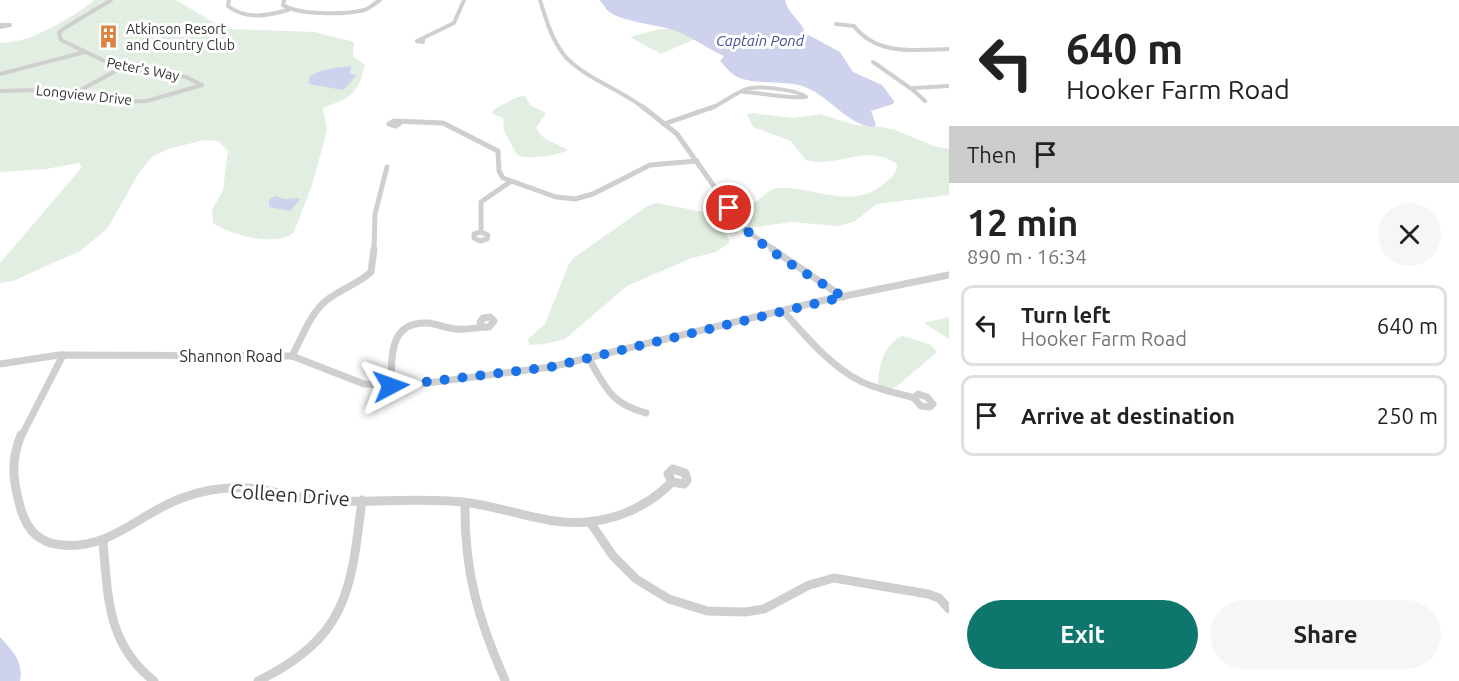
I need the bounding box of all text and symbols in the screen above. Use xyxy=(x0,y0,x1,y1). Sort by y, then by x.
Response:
place label: Atkinson Resort and Country Club xyxy=(126,21,235,53)
building icon: Atkinson Resort and Country Club xyxy=(95,24,121,50)
icon: left xyxy=(967,24,1045,102)
text: 640 m xyxy=(1066,25,1183,72)
water label: Captain Pond xyxy=(716,32,805,49)
street label: Peter's Way xyxy=(105,54,181,84)
text: Hooker Farm Road xyxy=(1066,74,1290,104)
street label: Longview Drive xyxy=(35,82,133,108)
icon: arrive xyxy=(1029,138,1062,171)
text: Then xyxy=(967,142,1017,167)
pin xyxy=(703,182,754,233)
icon: arrive xyxy=(712,191,745,224)
text: 12 min xyxy=(967,202,1078,243)
button: close xyxy=(1378,203,1441,266)
text: 890 m · 16:34 xyxy=(967,245,1087,268)
text: Turn left xyxy=(1021,302,1111,327)
icon: left xyxy=(970,309,1003,342)
text: 640 m xyxy=(1377,313,1438,338)
text: Hooker Farm Road xyxy=(1021,327,1187,350)
street label: Shannon Road xyxy=(179,347,283,365)
position arrow xyxy=(359,354,423,418)
icon: arrive xyxy=(970,399,1003,432)
text: Arrive at destination xyxy=(1021,403,1235,428)
text: 250 m xyxy=(1377,403,1438,428)
street label: Colleen Drive xyxy=(229,479,351,510)
button: Exit xyxy=(967,600,1198,669)
button: Share xyxy=(1210,600,1441,669)

